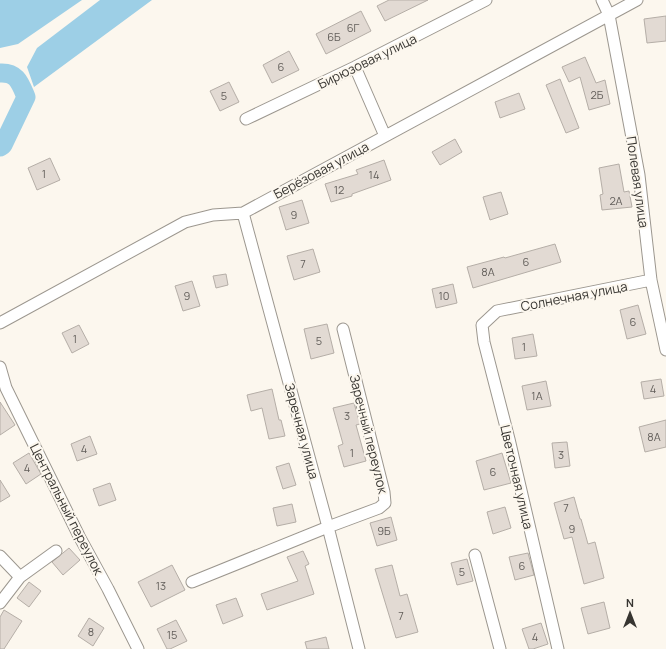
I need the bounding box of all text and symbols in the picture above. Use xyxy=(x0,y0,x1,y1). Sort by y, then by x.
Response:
house number: 6Г xyxy=(347,20,359,35)
street label: Бирюзовая улица xyxy=(314,29,420,93)
house number: 6Б xyxy=(327,29,341,44)
house number: 6 xyxy=(278,59,285,74)
house number: 2Б xyxy=(591,87,604,102)
house number: 5 xyxy=(221,88,227,103)
street label: Полевая улица xyxy=(623,135,653,229)
street label: Берёзовая улица xyxy=(270,137,372,203)
house number: 1 xyxy=(42,166,46,181)
house number: 14 xyxy=(369,167,379,182)
house number: 12 xyxy=(334,182,344,197)
house number: 2А xyxy=(609,193,623,208)
house number: 9 xyxy=(291,207,298,222)
house number: 6 xyxy=(523,254,530,269)
house number: 7 xyxy=(300,256,306,271)
house number: 8А xyxy=(481,264,495,279)
street label: Солнечная улица xyxy=(519,277,629,315)
house number: 9 xyxy=(184,288,191,303)
house number: 10 xyxy=(438,288,450,303)
house number: 6 xyxy=(630,314,637,329)
house number: 1 xyxy=(73,331,77,346)
house number: 5 xyxy=(316,333,322,348)
house number: 1 xyxy=(522,339,526,354)
street label: Заречный переулок xyxy=(345,373,393,496)
street label: Заречная улица xyxy=(281,381,323,481)
house number: 4 xyxy=(650,381,656,396)
house number: 1А xyxy=(531,388,543,403)
house number: 3 xyxy=(344,408,350,423)
street label: Цветочная улица xyxy=(496,423,538,531)
house number: 8А xyxy=(647,429,661,444)
street label: Центральный переулок xyxy=(26,440,108,578)
house number: 4 xyxy=(81,441,87,456)
house number: 1 xyxy=(350,445,354,460)
house number: 3 xyxy=(558,447,564,462)
house number: 4 xyxy=(24,460,30,475)
house number: 6 xyxy=(490,464,497,479)
house number: 7 xyxy=(563,500,569,515)
house number: 9 xyxy=(569,521,576,536)
house number: 9Б xyxy=(377,523,391,538)
house number: 6 xyxy=(519,558,526,573)
house number: 5 xyxy=(459,564,465,579)
house number: 13 xyxy=(156,578,166,593)
north arrow xyxy=(610,593,650,633)
text: N xyxy=(626,595,634,610)
house number: 7 xyxy=(398,608,404,623)
house number: 8 xyxy=(88,624,94,639)
house number: 15 xyxy=(167,627,177,642)
house number: 4 xyxy=(532,629,538,644)

